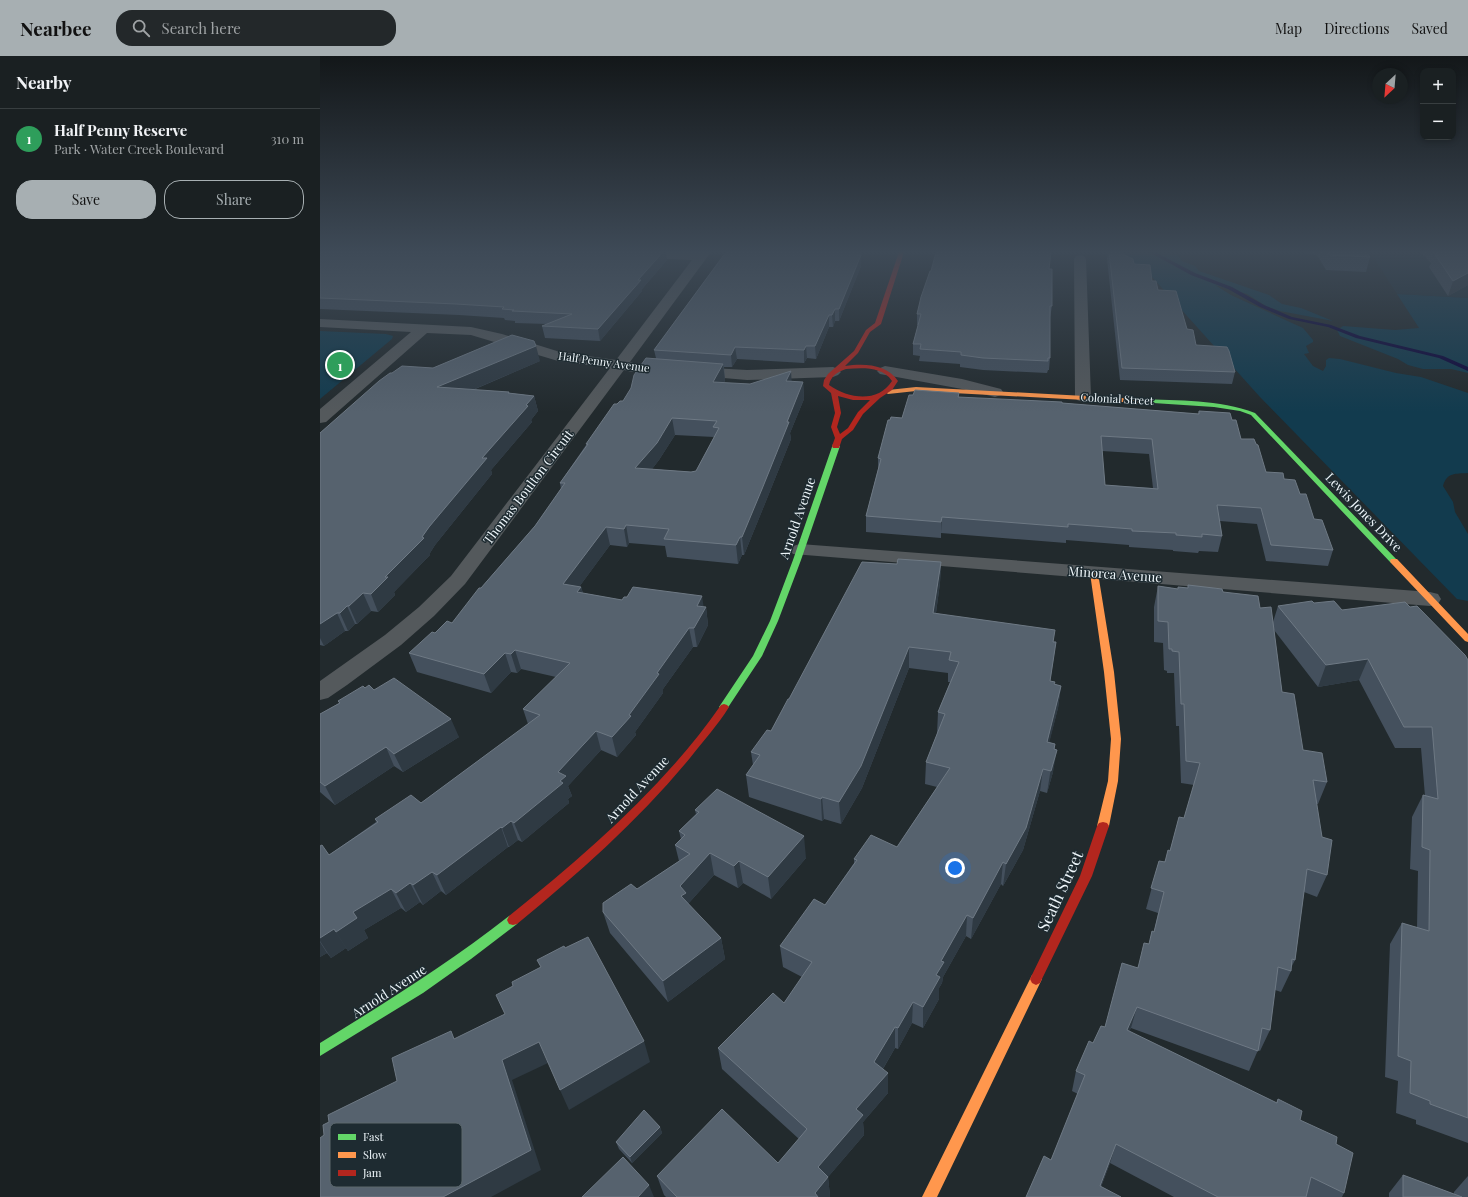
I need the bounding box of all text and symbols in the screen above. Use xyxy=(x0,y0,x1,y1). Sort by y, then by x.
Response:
search box xyxy=(116,10,396,46)
text: Nearbee xyxy=(20,15,92,41)
icon: search xyxy=(130,17,152,39)
text: Search here xyxy=(162,18,241,38)
text: Map xyxy=(1275,19,1302,38)
text: Directions xyxy=(1324,19,1390,38)
text: Saved xyxy=(1412,19,1448,38)
north arrow xyxy=(1372,68,1408,104)
map controls xyxy=(1420,68,1456,140)
button: + xyxy=(1420,68,1456,104)
text: Nearby xyxy=(16,71,71,93)
button: − xyxy=(1420,104,1456,140)
text: Half Penny Reserve xyxy=(54,120,187,140)
text: 1 xyxy=(27,130,31,147)
text: 310 m xyxy=(271,130,304,147)
text: Park · Water Creek Boulevard xyxy=(54,140,224,157)
button: Save xyxy=(16,180,156,219)
button: Share xyxy=(164,180,304,219)
street label: Half Penny Avenue xyxy=(557,348,651,375)
pin: 1 xyxy=(327,350,353,380)
street label: Colonial Street xyxy=(1080,389,1154,408)
street label: Thomas Boulton Circuit xyxy=(479,426,577,548)
street label: Lewis Jones Drive xyxy=(1322,469,1407,555)
street label: Arnold Avenue xyxy=(774,474,819,562)
street label: Minorca Avenue xyxy=(1068,562,1163,585)
street label: Arnold Avenue xyxy=(601,751,672,826)
street label: Seath Street xyxy=(1032,847,1088,935)
your location xyxy=(945,858,965,878)
street label: Arnold Avenue xyxy=(347,960,430,1022)
legend xyxy=(330,1123,462,1187)
text: Fast xyxy=(363,1129,383,1144)
text: Slow xyxy=(363,1147,387,1162)
text: Jam xyxy=(362,1165,382,1180)

